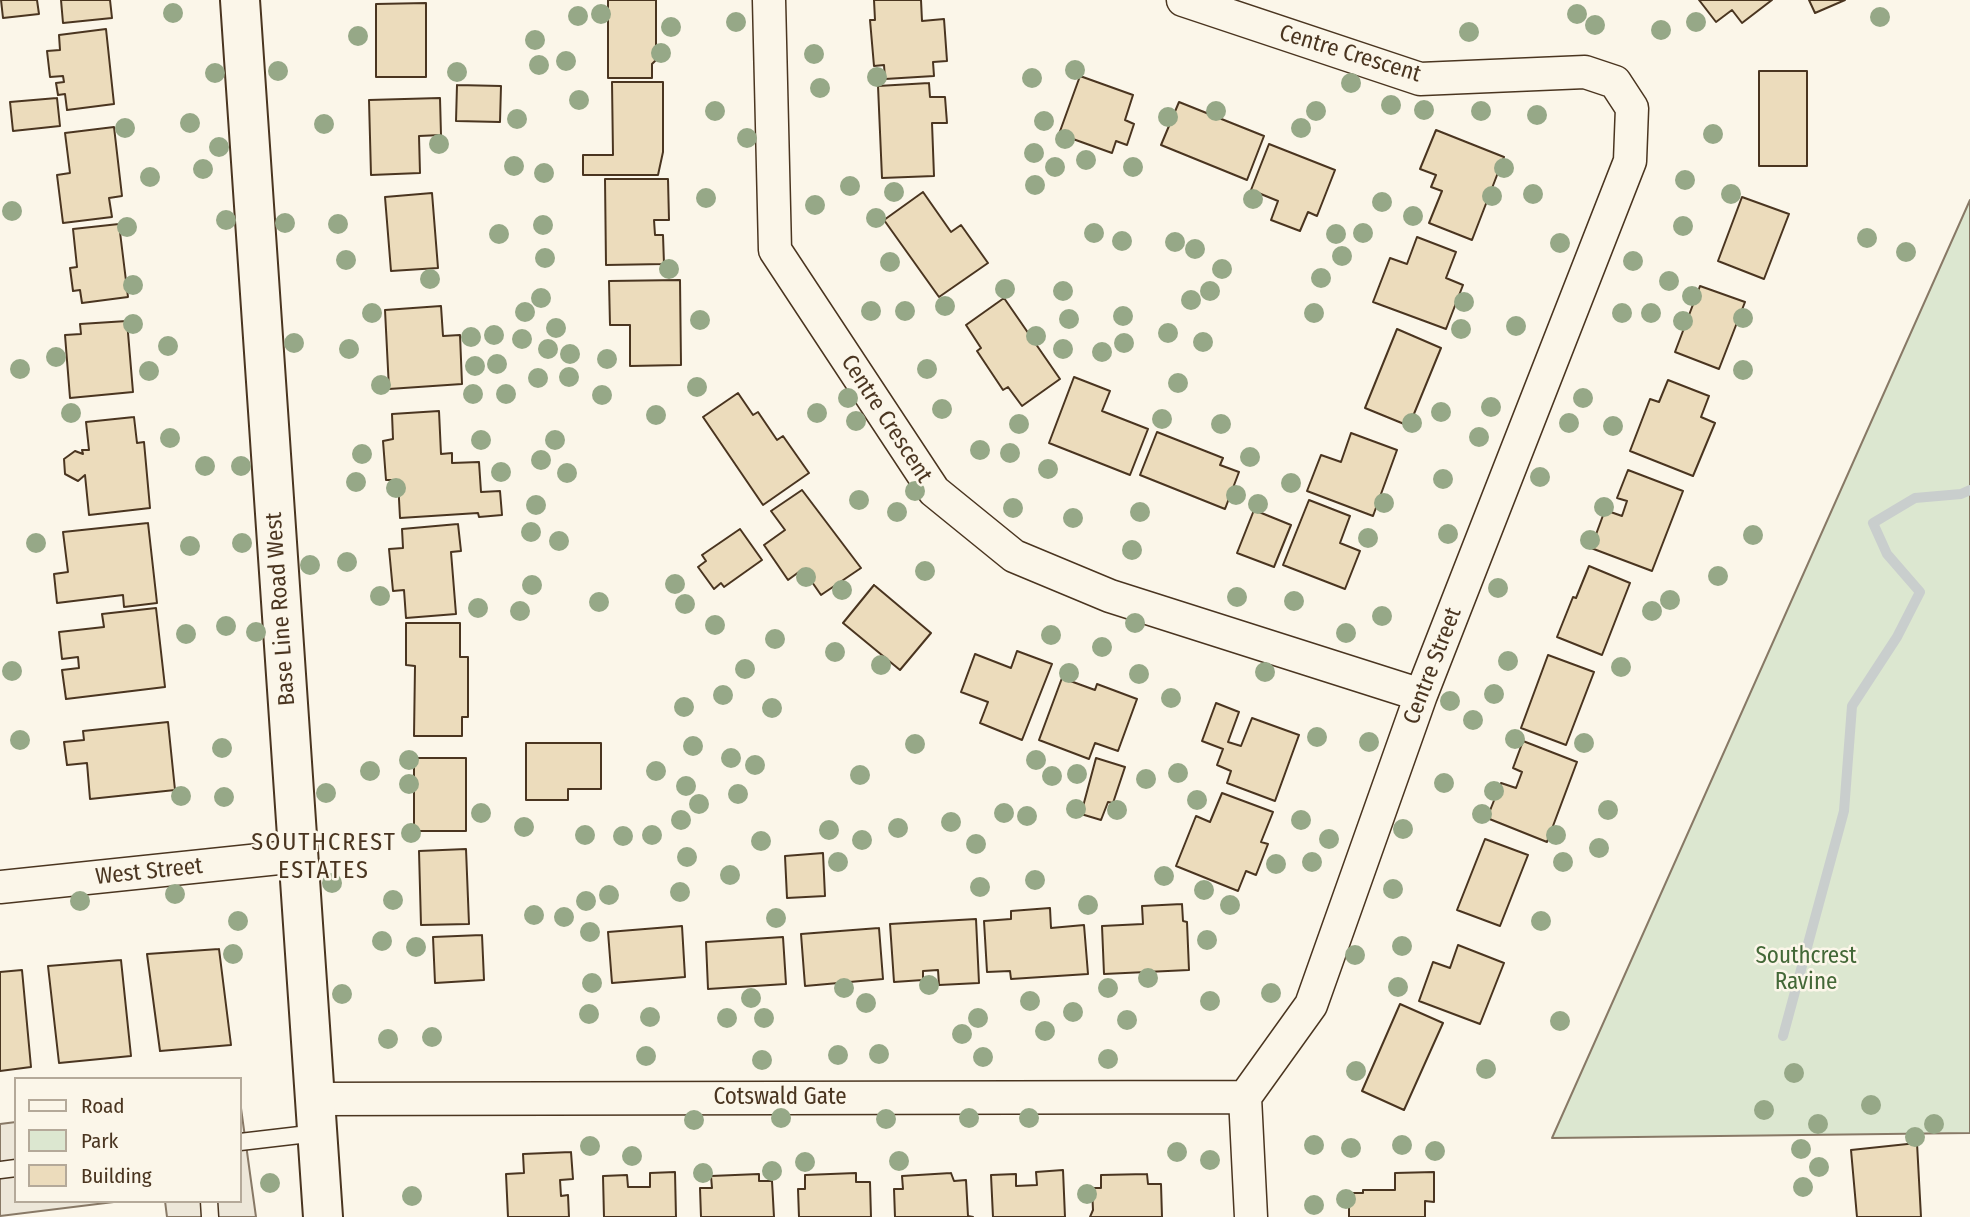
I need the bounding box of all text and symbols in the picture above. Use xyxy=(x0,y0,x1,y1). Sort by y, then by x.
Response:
street label: Centre Crescent xyxy=(1276,19,1424,89)
street label: Centre Crescent xyxy=(834,350,938,488)
street label: Base Line Road West xyxy=(260,511,302,707)
street label: Centre Street xyxy=(1398,604,1468,728)
district label: SOUTHCREST ESTATES xyxy=(252,829,396,885)
street label: West Street xyxy=(94,853,204,891)
park label: Southcrest Ravine xyxy=(1755,943,1857,997)
legend xyxy=(14,1077,242,1203)
street label: Cotswald Gate xyxy=(714,1084,846,1112)
text: Road xyxy=(81,1093,125,1119)
text: Park xyxy=(81,1128,118,1154)
text: Building xyxy=(81,1163,152,1189)

